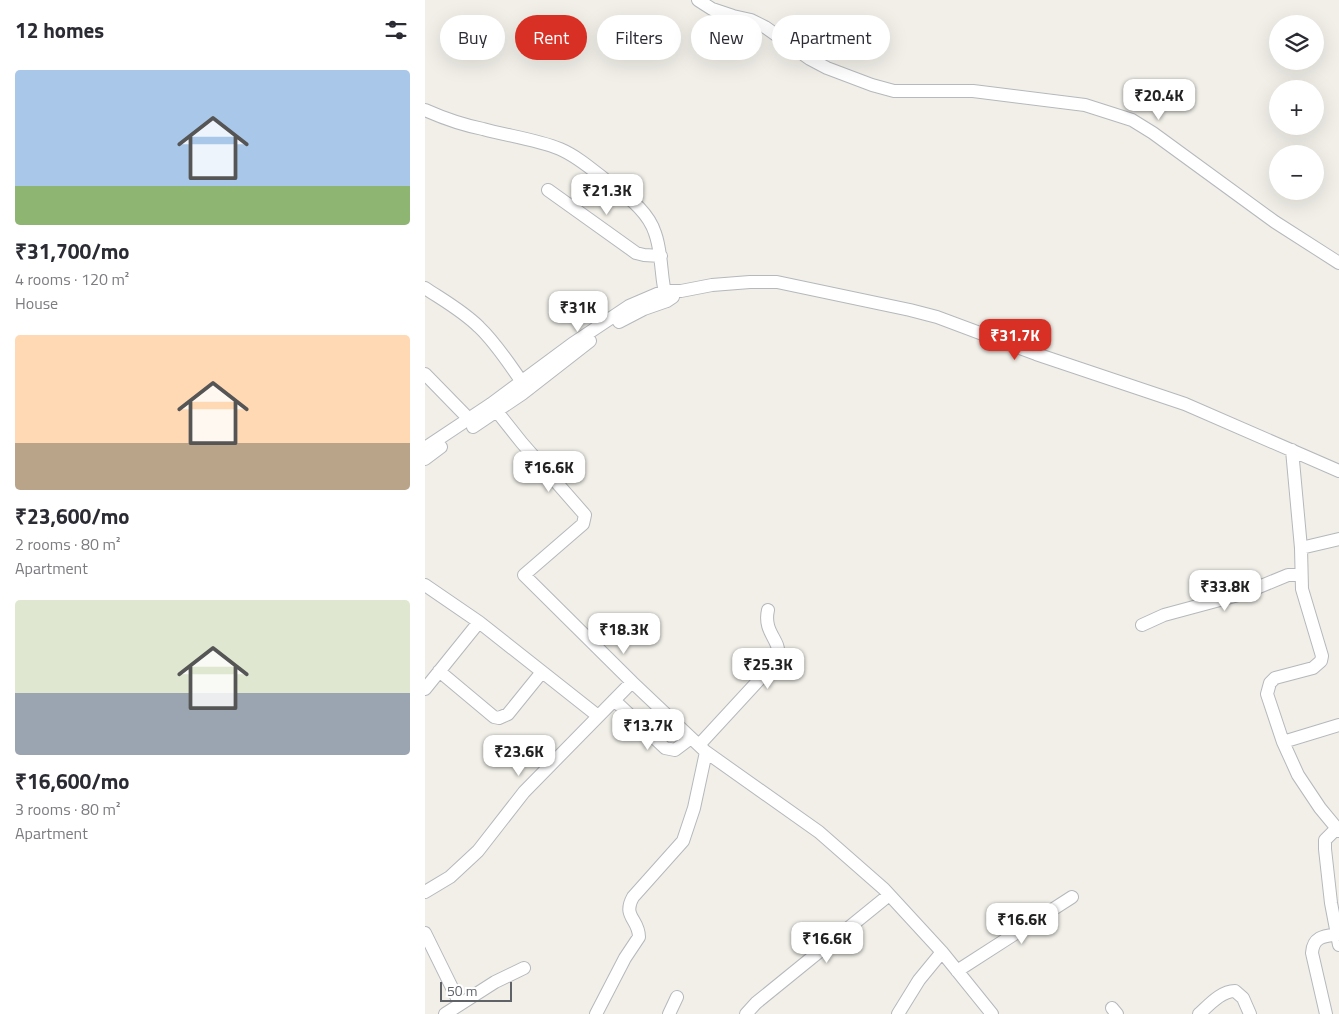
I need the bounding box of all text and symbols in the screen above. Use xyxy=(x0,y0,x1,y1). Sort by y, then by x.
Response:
text: 12 homes xyxy=(15,14,104,46)
chip: Buy xyxy=(440,15,505,60)
chip: Rent xyxy=(515,15,587,60)
chip: Filters xyxy=(597,15,681,60)
chip: New xyxy=(691,15,762,60)
chip: Apartment xyxy=(772,15,890,60)
map controls xyxy=(1269,15,1324,200)
button: layers xyxy=(1269,15,1324,70)
icon: filters xyxy=(382,16,410,44)
pin: ₹20.4K xyxy=(1118,78,1200,121)
button: + xyxy=(1269,80,1324,135)
text: ₹20.4K xyxy=(1134,83,1184,107)
icon: home xyxy=(168,103,258,193)
button: − xyxy=(1269,145,1324,200)
pin: ₹21.3K xyxy=(566,174,648,216)
text: ₹21.3K xyxy=(582,178,632,202)
text: ₹31,700/mo xyxy=(15,235,129,267)
text: 4 rooms · 120 m² xyxy=(15,267,129,291)
pin: ₹31K xyxy=(548,290,608,333)
text: House xyxy=(15,291,58,315)
text: ₹31K xyxy=(560,295,596,319)
pin: ₹31.7K xyxy=(974,318,1056,361)
text: ₹31.7K xyxy=(990,323,1040,347)
icon: home xyxy=(168,368,258,458)
pin: ₹16.6K xyxy=(508,450,590,493)
text: ₹16.6K xyxy=(524,455,574,479)
text: ₹23,600/mo xyxy=(15,500,129,532)
text: 2 rooms · 80 m² xyxy=(15,532,120,556)
text: Apartment xyxy=(15,556,88,580)
pin: ₹33.8K xyxy=(1184,570,1266,612)
text: ₹33.8K xyxy=(1200,574,1250,598)
pin: ₹18.3K xyxy=(583,612,665,655)
text: ₹18.3K xyxy=(599,617,649,641)
icon: home xyxy=(168,633,258,723)
pin: ₹25.3K xyxy=(727,648,809,690)
text: ₹25.3K xyxy=(743,652,793,676)
pin: ₹13.7K xyxy=(607,708,689,751)
text: ₹13.7K xyxy=(623,713,673,737)
pin: ₹23.6K xyxy=(478,734,560,777)
text: ₹23.6K xyxy=(494,739,544,763)
text: ₹16,600/mo xyxy=(15,765,129,797)
text: 3 rooms · 80 m² xyxy=(15,797,120,821)
text: Apartment xyxy=(15,821,88,845)
pin: ₹16.6K xyxy=(981,902,1063,945)
text: ₹16.6K xyxy=(997,907,1047,931)
pin: ₹16.6K xyxy=(786,922,868,964)
text: ₹16.6K xyxy=(802,926,852,950)
scale bar xyxy=(440,979,513,1002)
text: 50 m xyxy=(447,980,477,1001)

